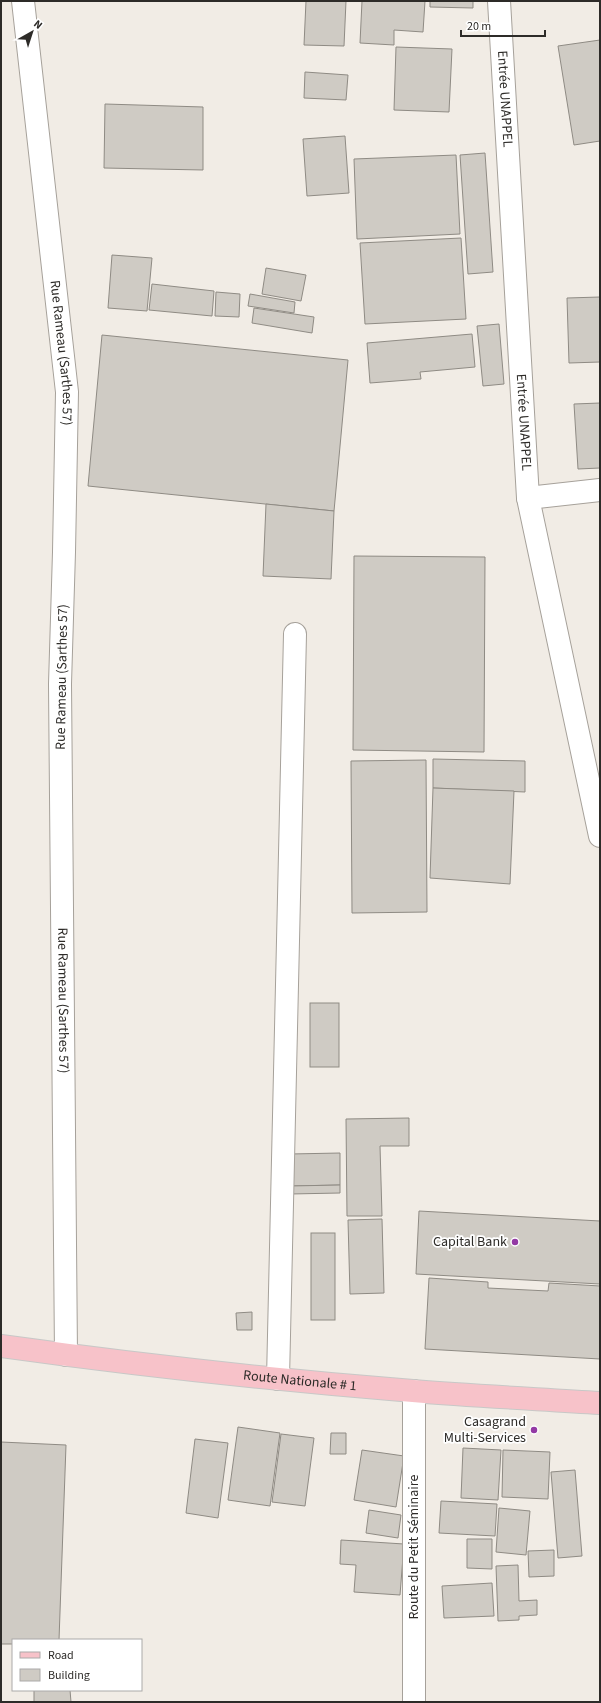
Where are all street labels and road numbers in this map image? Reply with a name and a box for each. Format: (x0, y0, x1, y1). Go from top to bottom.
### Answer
street label: Entrée UNAPPEL (492, 50, 518, 148)
street label: Rue Rameau (Sarthes 57) (44, 279, 77, 426)
street label: Entrée UNAPPEL (511, 373, 536, 471)
street label: Rue Rameau (Sarthes 57) (51, 604, 73, 750)
street label: Rue Rameau (Sarthes 57) (52, 927, 73, 1074)
street label: Route Nationale # 1 (242, 1365, 358, 1396)
street label: Route du Petit Séminaire (404, 1475, 424, 1619)

